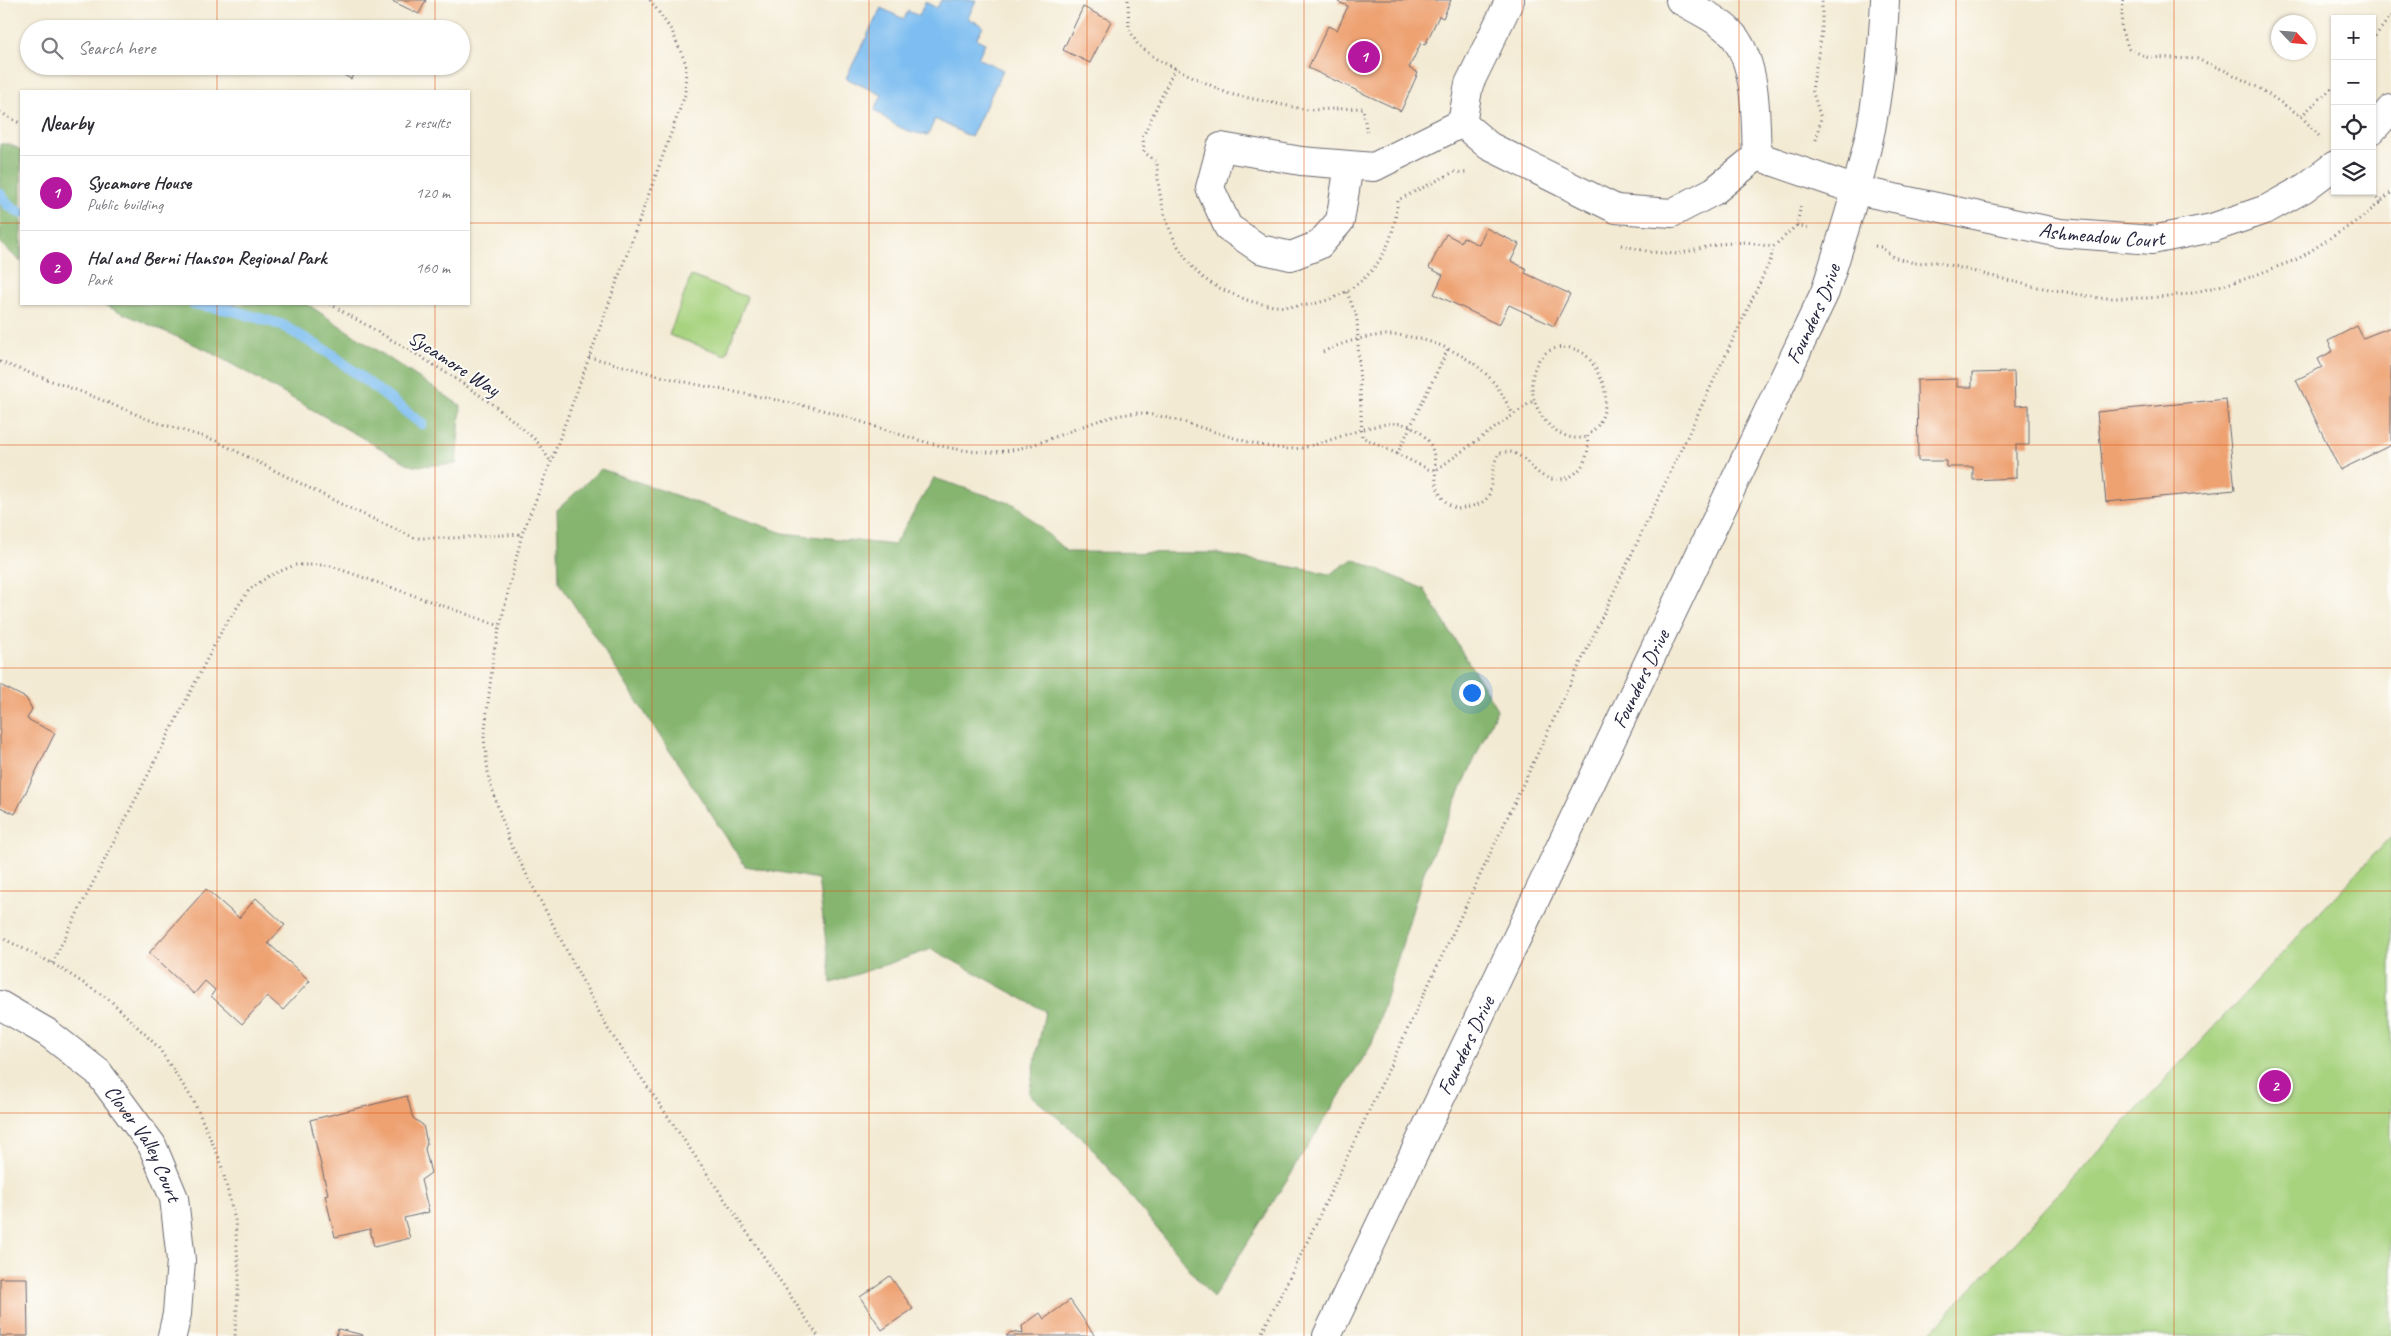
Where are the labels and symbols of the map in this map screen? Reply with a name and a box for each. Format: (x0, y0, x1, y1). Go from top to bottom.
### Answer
north arrow (2271, 15, 2316, 60)
pin: 1 (1348, 38, 1380, 76)
street label: Ashmeadow Court (2037, 216, 2169, 253)
street label: Founders Drive (1780, 260, 1846, 368)
street label: Sycamore Way (403, 324, 506, 403)
street label: Founders Drive (1606, 624, 1676, 732)
your location (1459, 680, 1485, 706)
street label: Founders Drive (1431, 991, 1501, 1099)
pin: 2 (2259, 1067, 2291, 1105)
street label: Clover Valley Court (99, 1080, 188, 1207)

